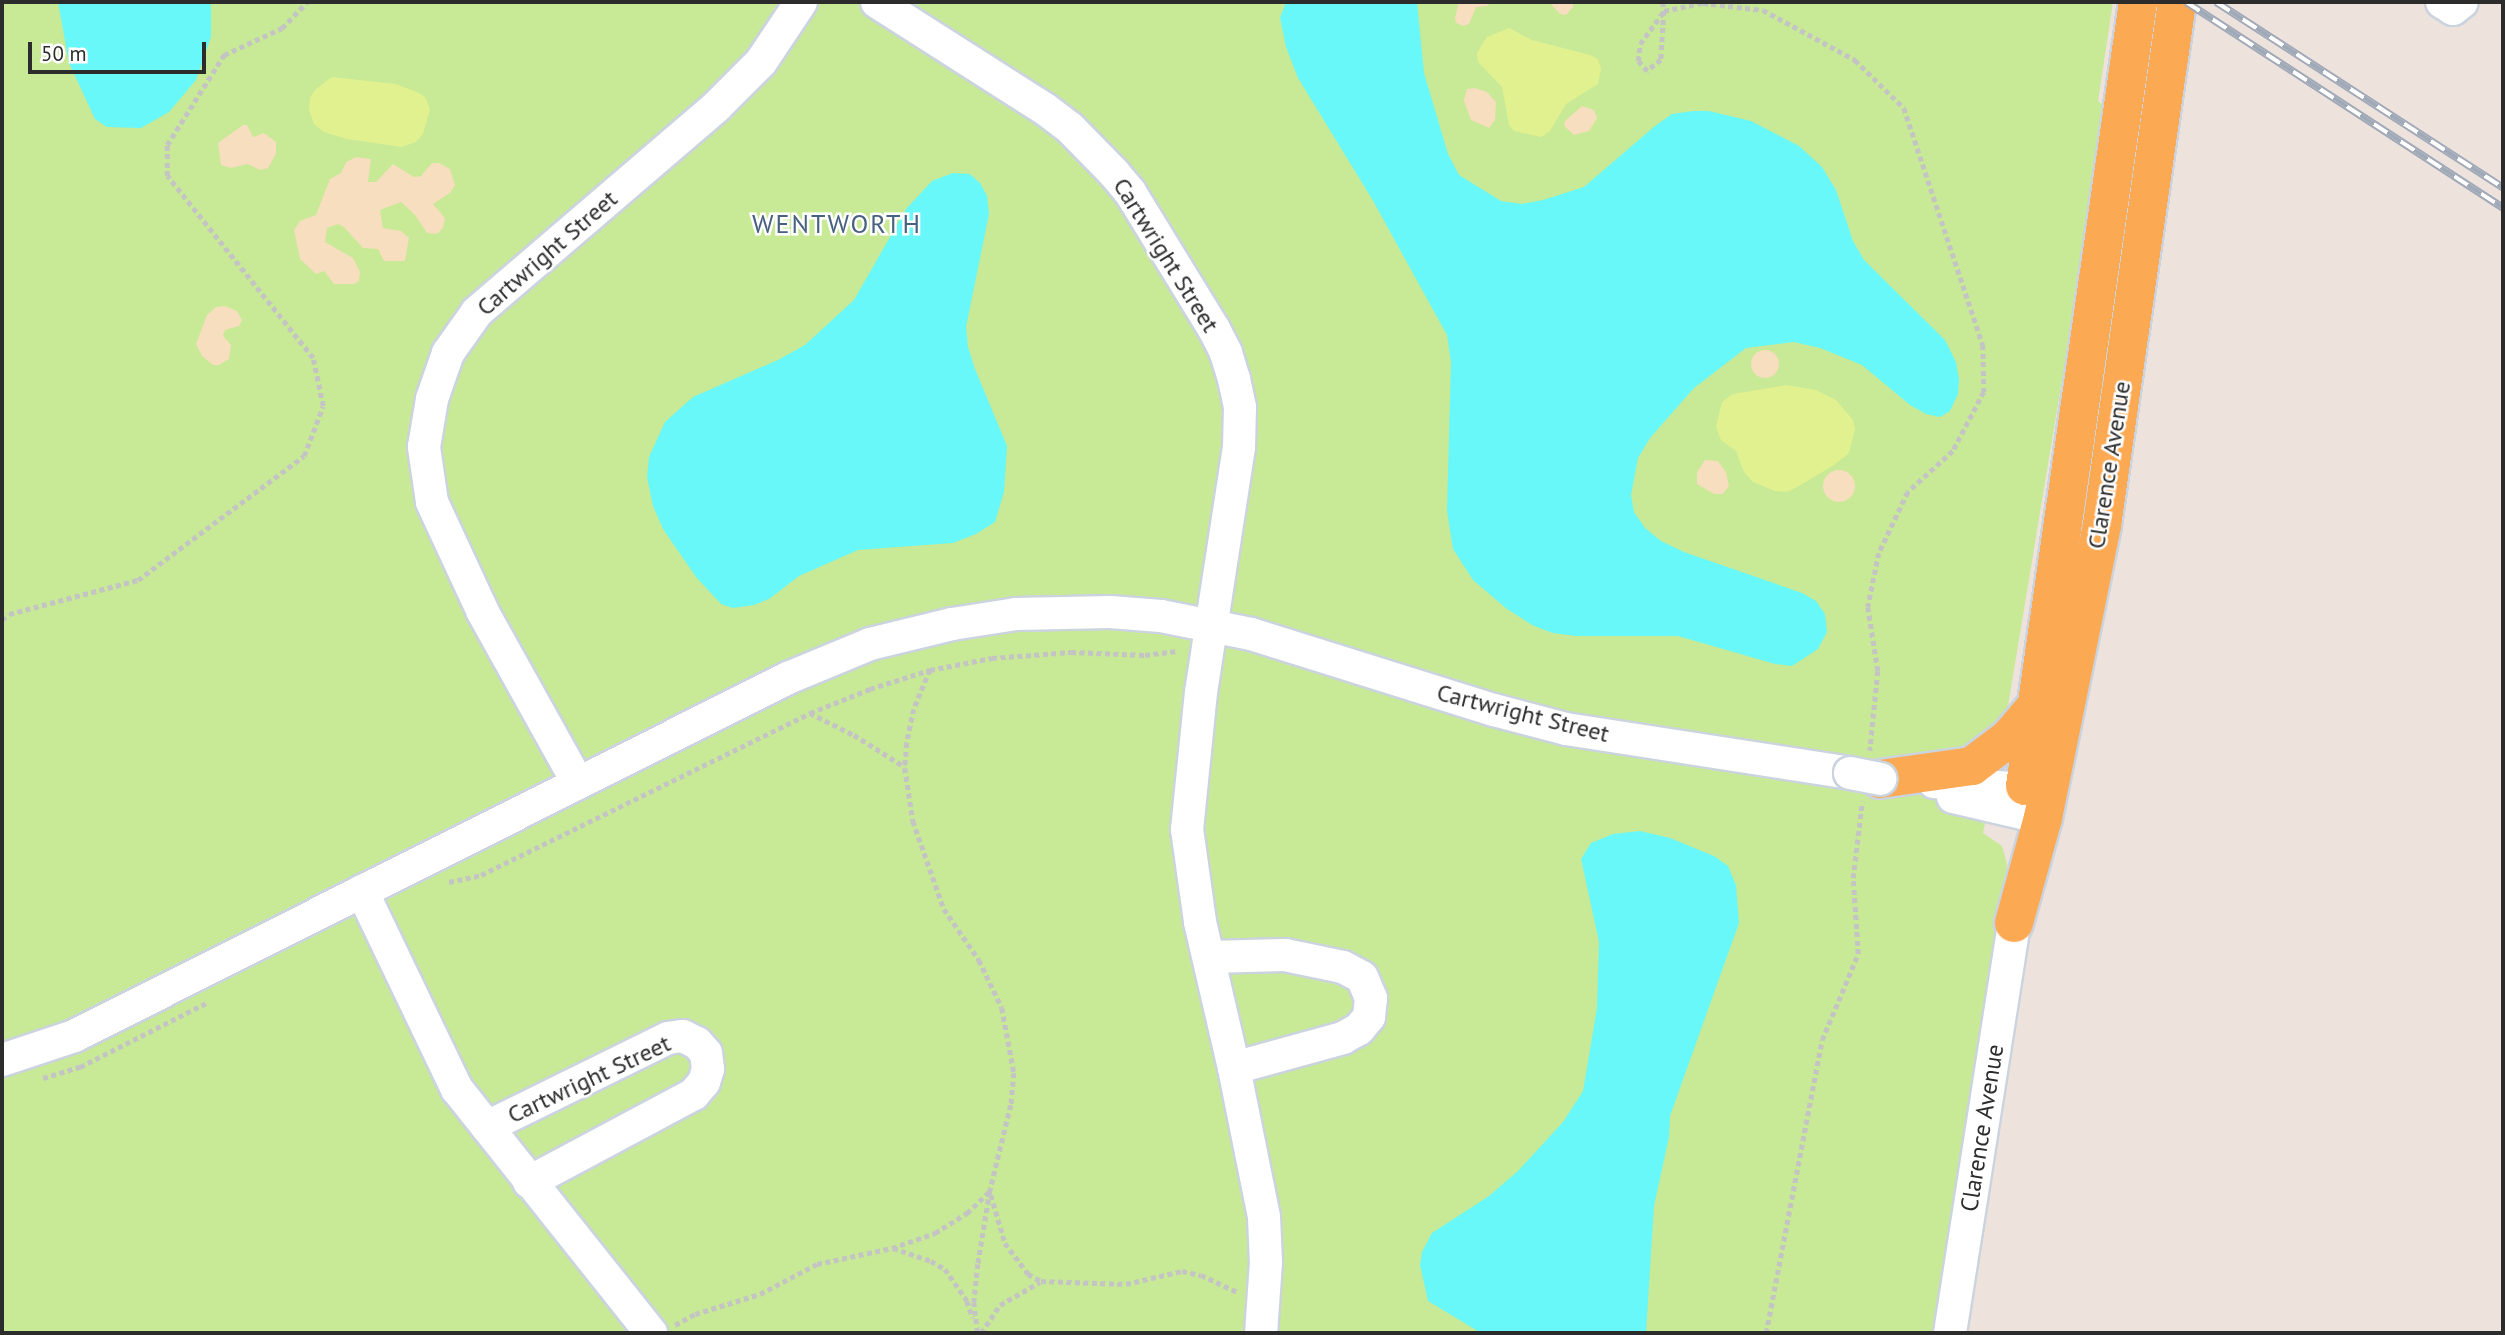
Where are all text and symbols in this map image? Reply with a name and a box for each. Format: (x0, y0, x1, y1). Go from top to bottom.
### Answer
scale bar (32, 28, 210, 72)
text: 50 m (41, 40, 87, 67)
street label: Cartwright Street (1107, 173, 1225, 337)
street label: Cartwright Street (471, 184, 623, 322)
district label: WENTWORTH (753, 208, 921, 240)
street label: Clarence Avenue (2081, 379, 2137, 551)
street label: Cartwright Street (1434, 678, 1612, 748)
street label: Cartwright Street (503, 1029, 675, 1129)
street label: Clarence Avenue (1954, 1042, 2010, 1214)

